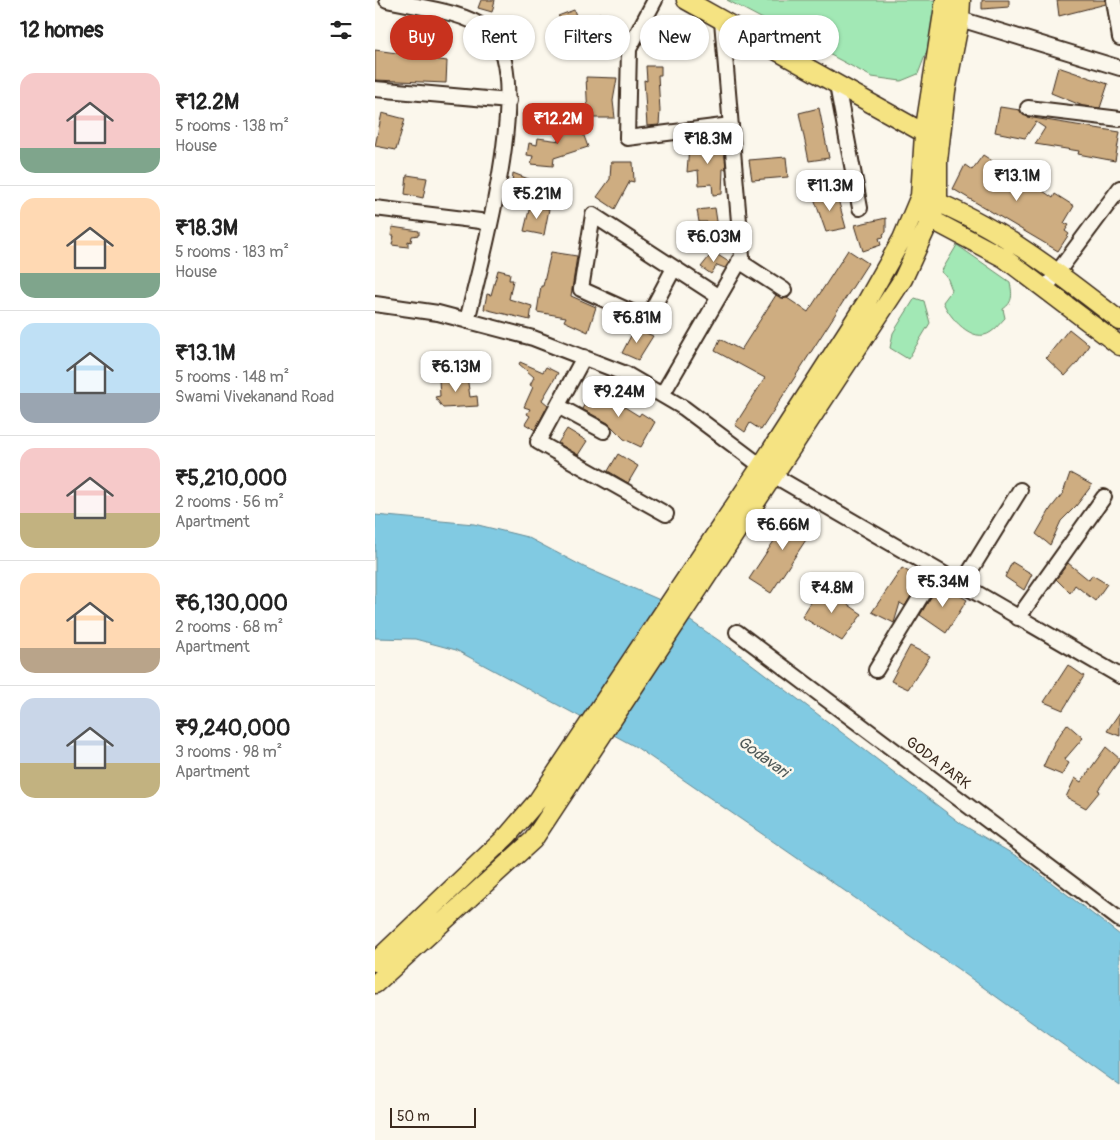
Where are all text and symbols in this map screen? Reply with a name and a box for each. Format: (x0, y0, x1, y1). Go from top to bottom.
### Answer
chip: Buy (390, 15, 453, 60)
chip: Rent (463, 15, 535, 60)
chip: Filters (545, 15, 630, 60)
chip: New (640, 15, 709, 60)
chip: Apartment (719, 15, 839, 60)
icon: filters (327, 16, 355, 44)
text: 12 homes (20, 17, 103, 44)
text: ₹12.2M (175, 89, 239, 116)
icon: home (60, 93, 120, 153)
pin: ₹12.2M (517, 102, 599, 145)
text: ₹12.2M (534, 109, 582, 129)
text: 5 rooms · 138 m² (175, 116, 289, 136)
pin: ₹18.3M (667, 122, 749, 165)
text: ₹18.3M (684, 129, 732, 149)
text: House (175, 136, 217, 156)
pin: ₹13.1M (976, 160, 1058, 202)
text: ₹13.1M (994, 166, 1040, 186)
pin: ₹11.3M (789, 170, 871, 212)
text: ₹11.3M (807, 176, 853, 196)
pin: ₹5.21M (496, 178, 578, 220)
text: ₹5.21M (513, 184, 561, 204)
text: ₹18.3M (175, 215, 238, 242)
icon: home (60, 218, 120, 278)
pin: ₹6.03M (673, 220, 755, 263)
text: ₹6.03M (687, 227, 741, 247)
text: 5 rooms · 183 m² (175, 242, 289, 262)
text: House (175, 262, 217, 282)
pin: ₹6.81M (596, 302, 678, 344)
text: ₹6.81M (613, 308, 661, 328)
text: ₹13.1M (175, 340, 235, 367)
icon: home (60, 343, 120, 403)
pin: ₹6.13M (415, 350, 497, 393)
text: ₹6.13M (431, 357, 481, 377)
text: 5 rooms · 148 m² (175, 367, 289, 387)
pin: ₹9.24M (578, 376, 660, 418)
text: ₹9.24M (593, 382, 645, 402)
text: Swami Vivekanand Road (175, 387, 334, 407)
text: ₹5,210,000 (175, 465, 287, 492)
icon: home (60, 468, 120, 528)
text: 2 rooms · 56 m² (175, 492, 284, 512)
pin: ₹6.66M (742, 508, 824, 551)
text: Apartment (175, 512, 250, 532)
text: ₹6.66M (757, 515, 809, 535)
pin: ₹5.34M (902, 566, 984, 608)
pin: ₹4.8M (797, 572, 867, 614)
text: ₹5.34M (917, 572, 969, 592)
text: ₹4.8M (811, 578, 853, 598)
text: ₹6,130,000 (175, 590, 288, 617)
icon: home (60, 593, 120, 653)
text: 2 rooms · 68 m² (175, 617, 283, 637)
text: Apartment (175, 637, 250, 657)
text: ₹9,240,000 (175, 715, 290, 742)
icon: home (60, 718, 120, 778)
water label: Godavari (734, 732, 794, 783)
street label: GODA PARK (902, 733, 974, 793)
text: 3 rooms · 98 m² (175, 742, 282, 762)
text: Apartment (175, 762, 250, 782)
scale bar (390, 1105, 476, 1128)
text: 50 m (397, 1108, 430, 1125)

